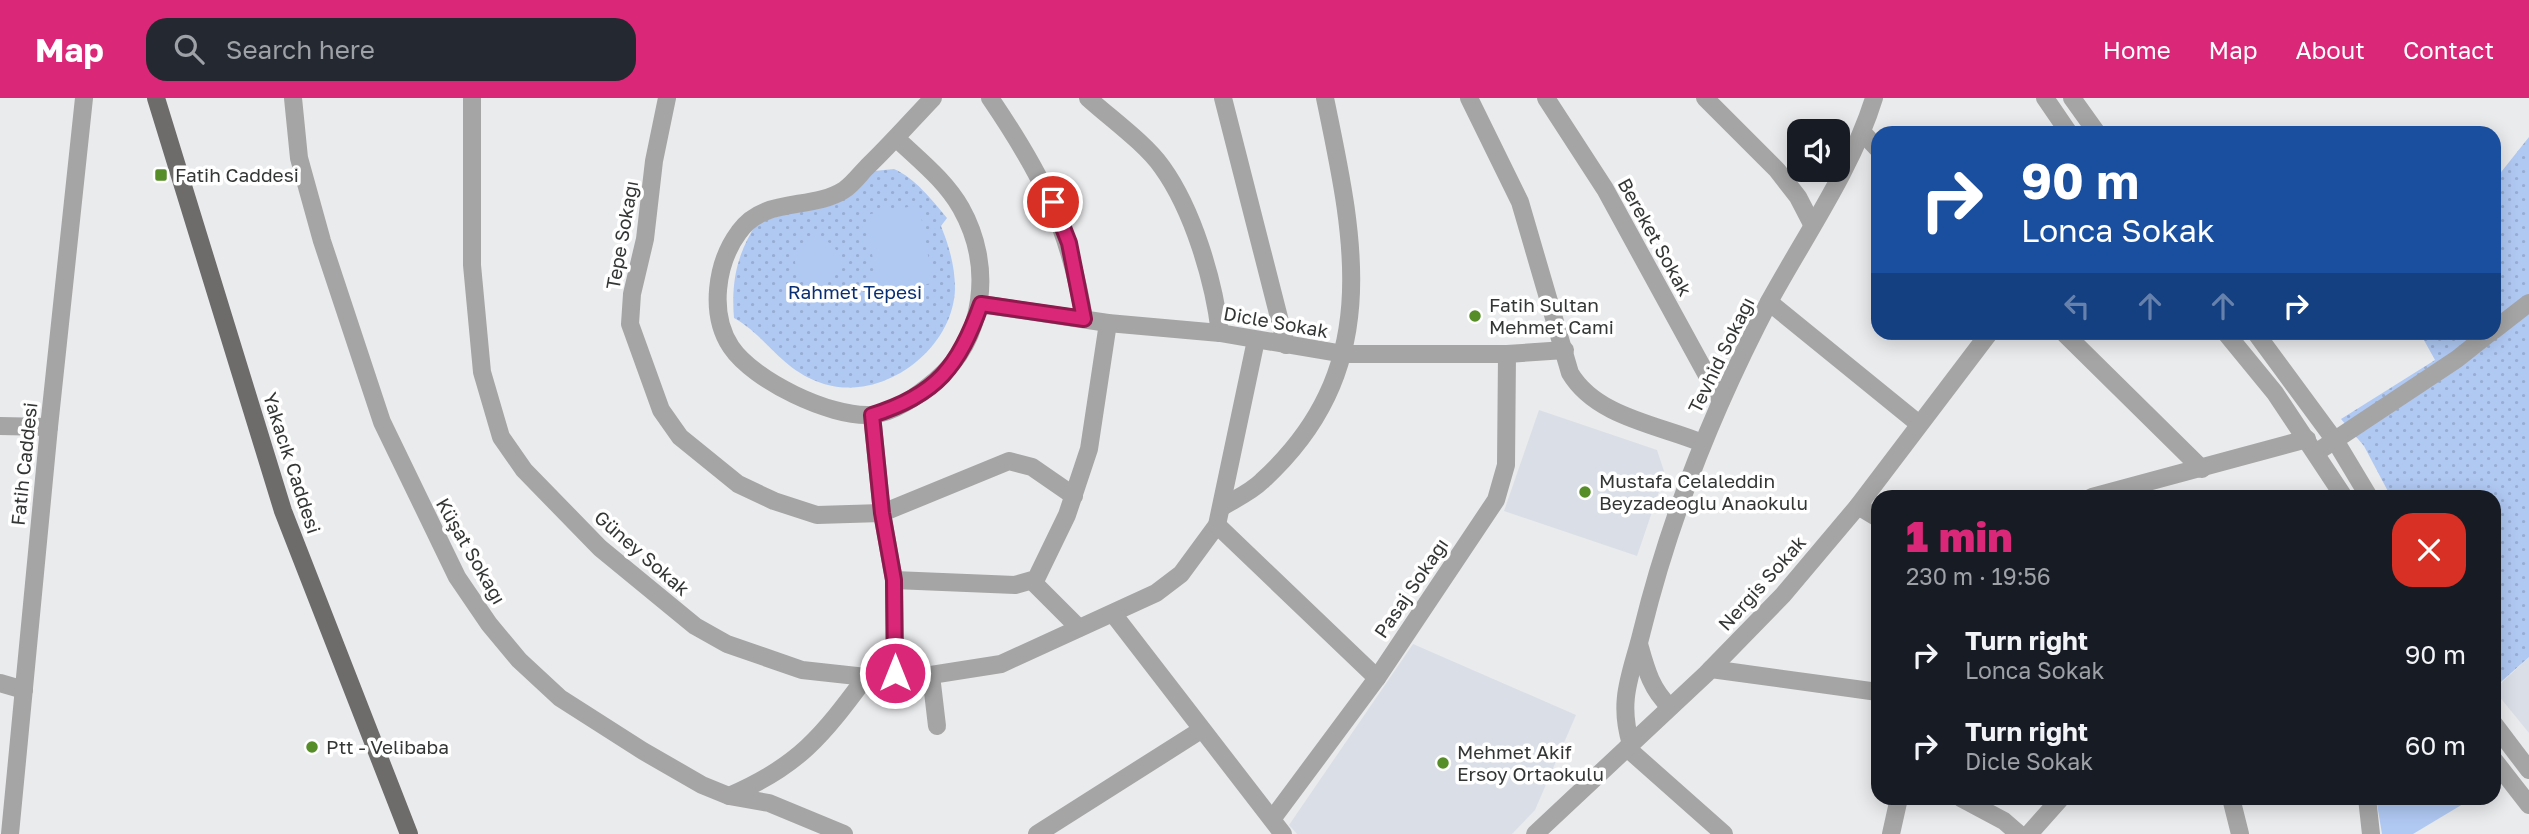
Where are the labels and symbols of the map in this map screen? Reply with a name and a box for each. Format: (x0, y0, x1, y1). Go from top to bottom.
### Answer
place label: Fati̇h Caddesi̇ (175, 163, 299, 186)
marker: Fati̇h Caddesi̇ (153, 167, 169, 183)
pin (1023, 172, 1083, 232)
street label: Bereket Sokak (1614, 174, 1697, 300)
street label: Tepe Sokağı (601, 179, 642, 291)
park label: Rahmet Tepesi (788, 280, 922, 303)
place label: Fatih Sultan Mehmet Cami (1489, 293, 1614, 338)
street label: Tevhid Sokağı (1683, 293, 1759, 417)
street label: Dicle Sokak (1222, 301, 1331, 342)
marker: Fatih Sultan Mehmet Cami (1467, 308, 1483, 324)
street label: Yakacık Caddesi (259, 389, 326, 536)
street label: Fatih Caddesi (6, 401, 41, 527)
place label: Mustafa Celaleddin Beyzadeoğlu Anaokulu (1599, 469, 1808, 514)
marker: Mustafa Celaleddin Beyzadeoğlu Anaokulu (1577, 484, 1593, 500)
street label: Küşat Sokağı (432, 494, 511, 608)
street label: Güney Sokak (590, 505, 695, 600)
street label: Nergis Sokak (1713, 530, 1810, 635)
street label: Pasaj Sokağı (1369, 534, 1452, 642)
position arrow (858, 636, 932, 710)
place label: Ptt - Velibaba (326, 735, 449, 758)
marker: Ptt - Velibaba (304, 739, 320, 755)
place label: Mehmet Akif Ersoy Ortaokulu (1457, 740, 1604, 785)
marker: Mehmet Akif Ersoy Ortaokulu (1435, 755, 1451, 771)

